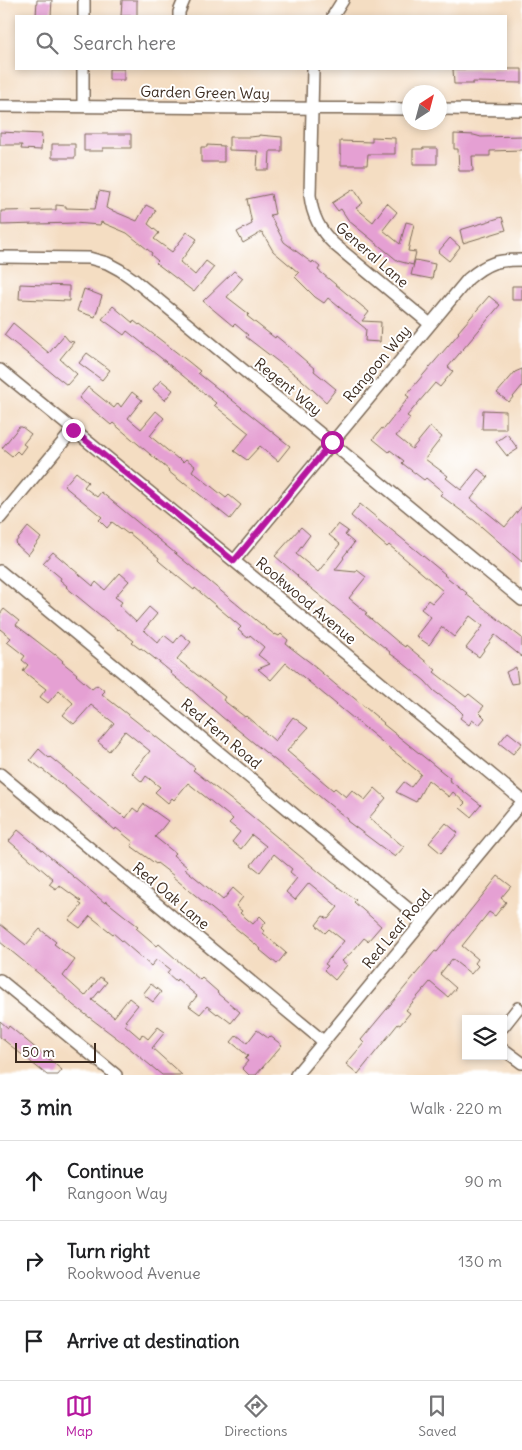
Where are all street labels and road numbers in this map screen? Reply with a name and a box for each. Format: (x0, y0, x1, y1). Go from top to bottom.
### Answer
street label: Garden Green Way (140, 82, 270, 103)
street label: General Lane (332, 218, 413, 291)
street label: Rangoon Way (339, 321, 414, 406)
street label: Regent Way (251, 354, 326, 420)
street label: Rookwood Avenue (252, 553, 360, 648)
street label: Red Fern Road (177, 695, 265, 773)
street label: Red Oak Lane (129, 858, 214, 933)
street label: Red Leaf Road (358, 885, 435, 972)

